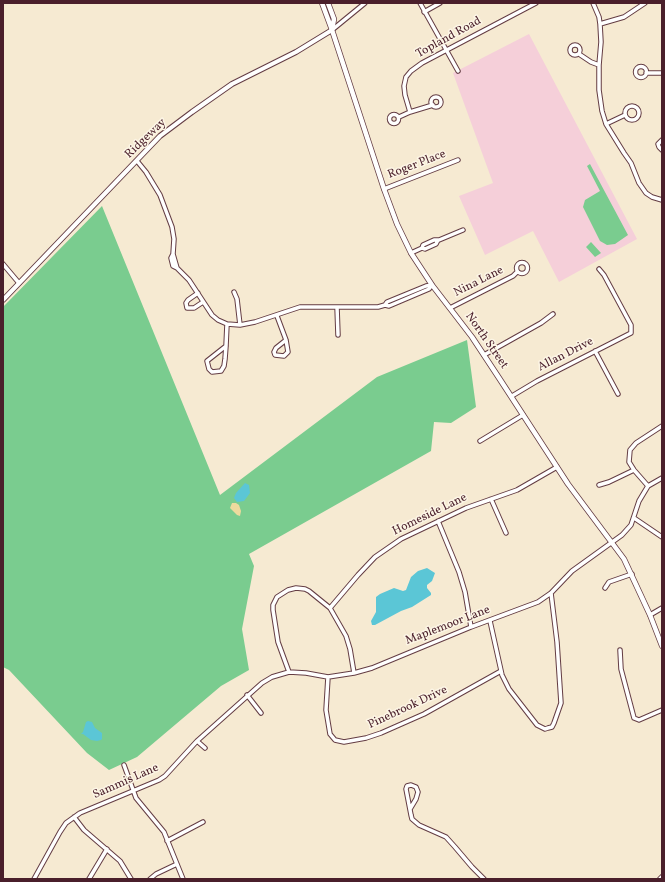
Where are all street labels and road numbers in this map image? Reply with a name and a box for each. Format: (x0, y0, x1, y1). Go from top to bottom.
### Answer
street label: Topland Road (414, 14, 484, 62)
street label: Ridgeway (122, 116, 170, 162)
street label: Roger Place (386, 147, 448, 183)
street label: Nina Lane (452, 263, 506, 301)
street label: North Street (461, 310, 511, 372)
street label: Allan Drive (536, 335, 596, 375)
street label: Homeside Lane (390, 491, 470, 539)
street label: Maplemoor Lane (404, 603, 492, 649)
street label: Pinebrook Drive (366, 683, 450, 733)
street label: Sammis Lane (91, 761, 161, 803)

